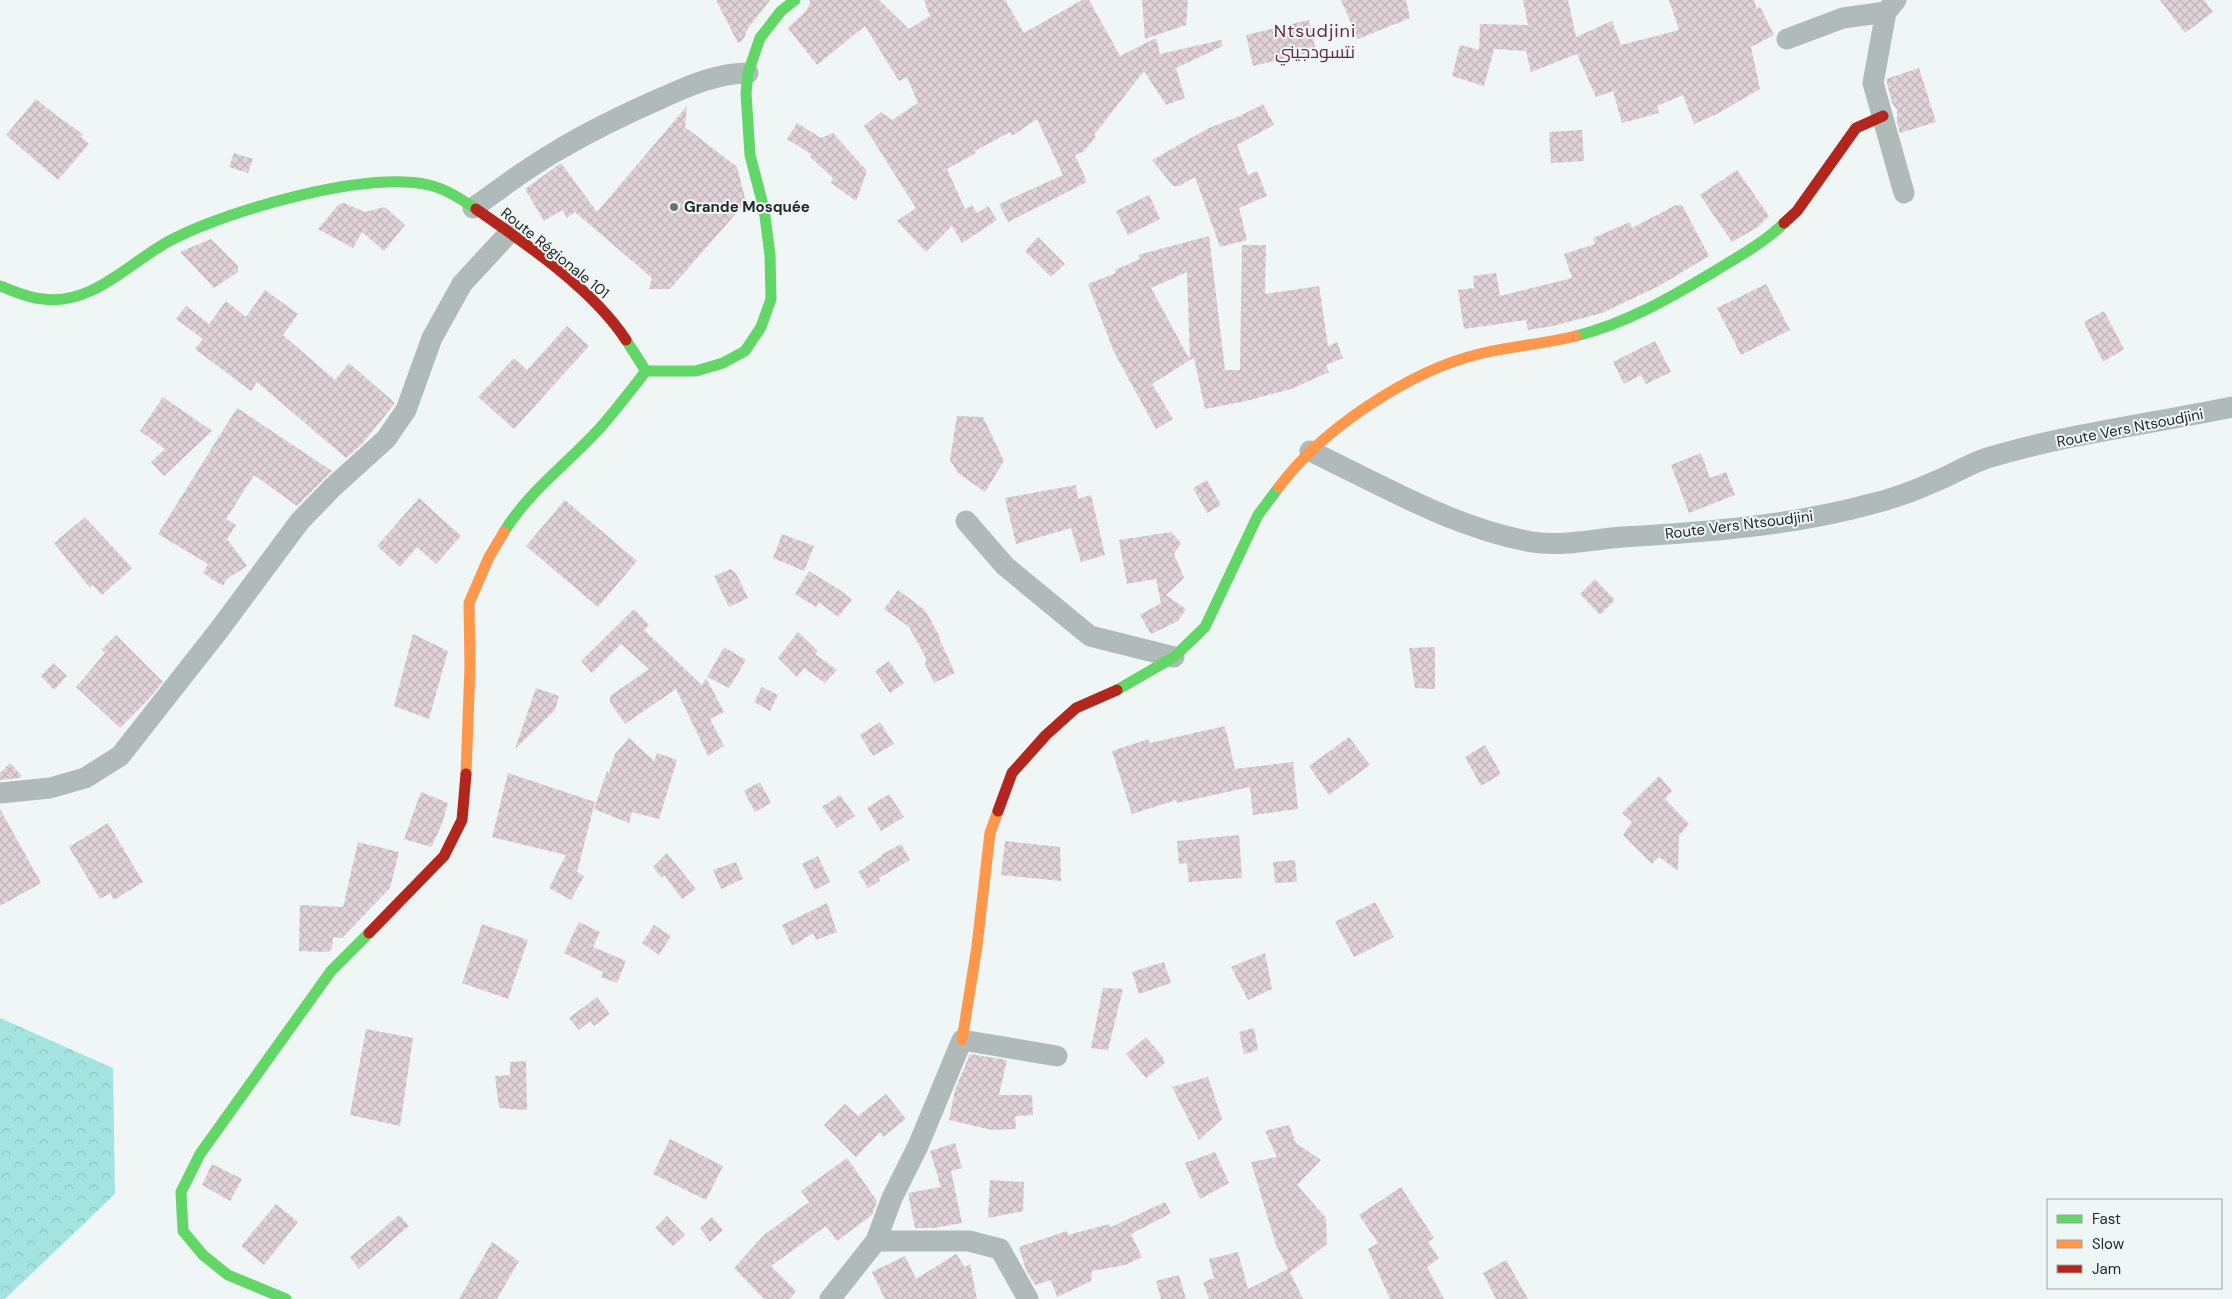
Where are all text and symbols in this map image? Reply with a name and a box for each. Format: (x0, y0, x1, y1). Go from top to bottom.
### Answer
district label: Ntsudjini نتسودجيني (1274, 19, 1356, 66)
place label: Grande Mosquée (684, 197, 810, 217)
marker: Grande Mosquée (668, 201, 680, 213)
street label: Route Régionale 101 (497, 203, 613, 303)
street label: Route Vers Ntsoudjini (2055, 404, 2205, 452)
street label: Route Vers Ntsoudjini (1664, 506, 1814, 544)
legend (2047, 1199, 2222, 1289)
text: Fast (2092, 1209, 2121, 1229)
text: Slow (2092, 1234, 2125, 1254)
text: Jam (2092, 1259, 2121, 1279)

